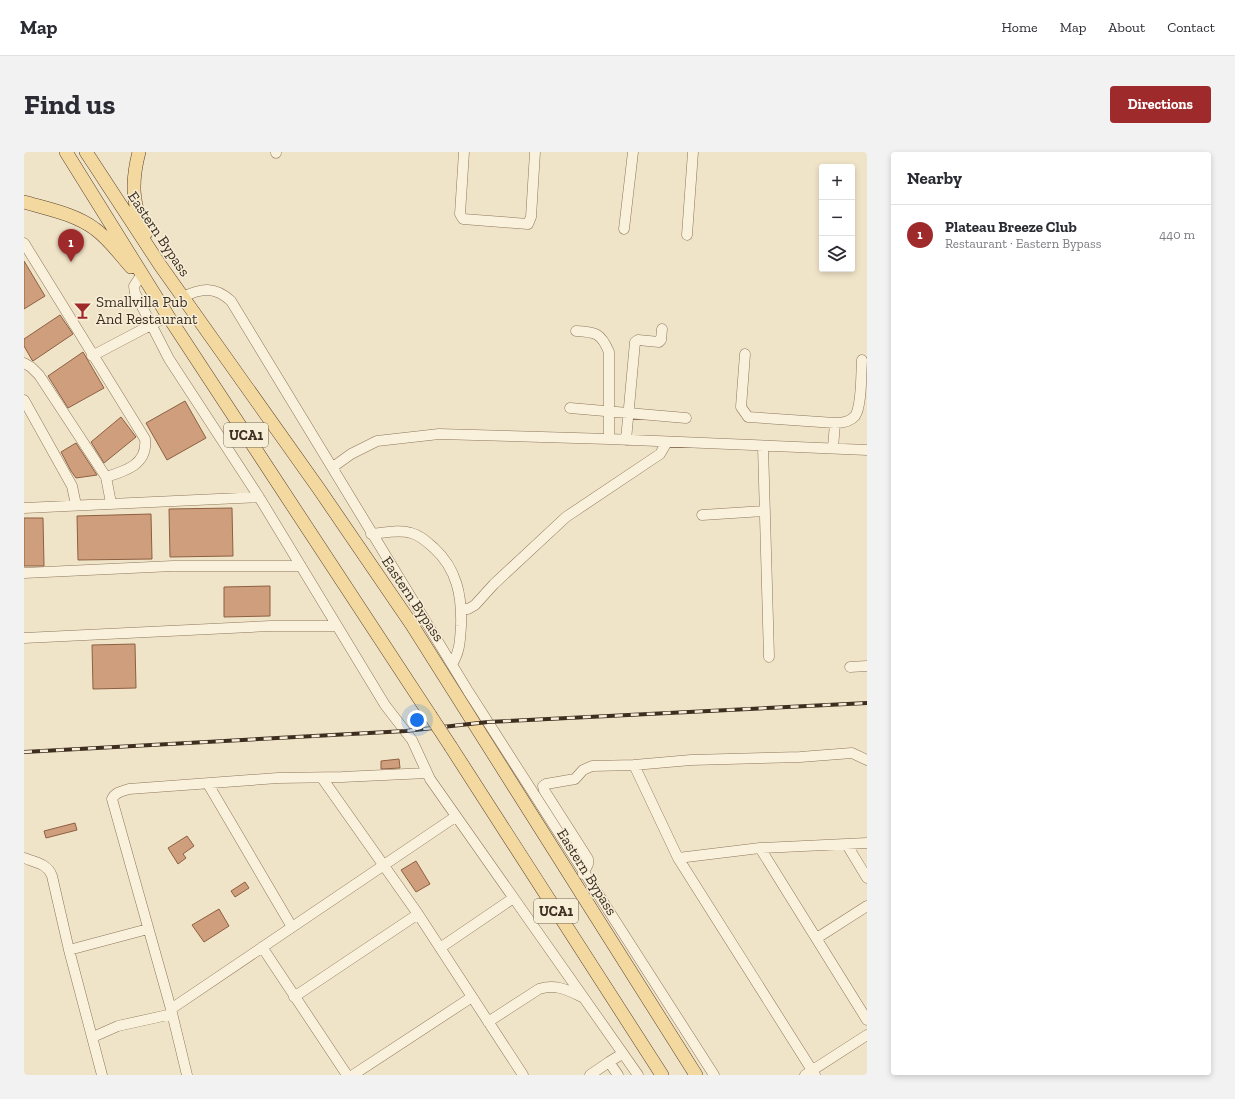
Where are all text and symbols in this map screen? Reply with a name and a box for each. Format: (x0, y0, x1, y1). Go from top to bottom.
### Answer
text: Map (20, 16, 57, 39)
text: Home (1002, 19, 1038, 36)
text: Map (1060, 19, 1086, 36)
text: About (1108, 19, 1145, 36)
text: Contact (1167, 19, 1215, 36)
button: Directions (1110, 86, 1211, 123)
text: Find us (24, 88, 115, 121)
map controls (819, 164, 855, 272)
button: + (819, 164, 855, 200)
text: Nearby (907, 168, 962, 188)
street label: Eastern Bypass (124, 188, 194, 280)
button: − (819, 200, 855, 236)
text: Plateau Breeze Club (945, 218, 1077, 236)
text: 1 (917, 227, 923, 242)
text: 440 m (1159, 227, 1195, 242)
pin: 1 (58, 229, 84, 262)
button: layers (819, 236, 855, 272)
text: Restaurant · Eastern Bypass (945, 236, 1101, 251)
place label: Smallvilla Pub And Restaurant (96, 293, 198, 328)
bar icon: Smallvilla Pub And Restaurant (73, 301, 93, 321)
road number: UCA1 (224, 423, 268, 447)
street label: Eastern Bypass (378, 553, 448, 645)
your location (407, 710, 427, 730)
street label: Eastern Bypass (553, 825, 621, 919)
road number: UCA1 (534, 899, 578, 923)

